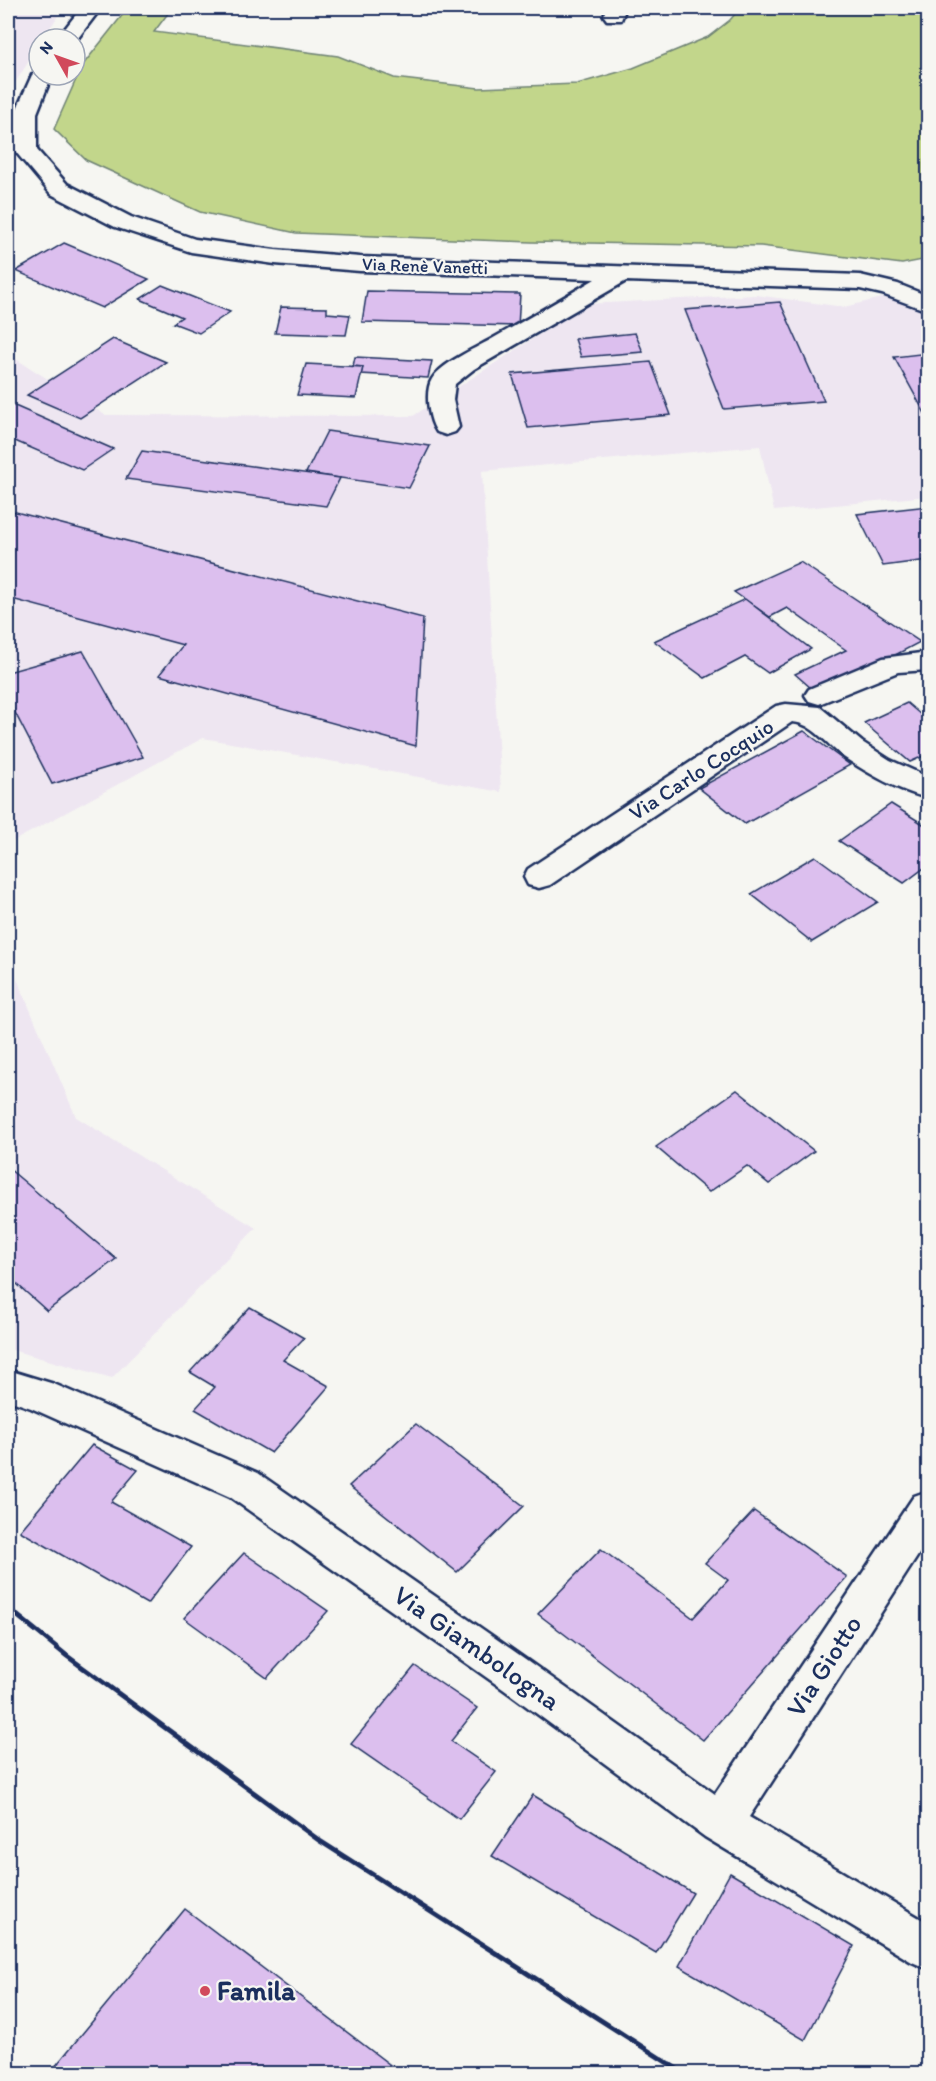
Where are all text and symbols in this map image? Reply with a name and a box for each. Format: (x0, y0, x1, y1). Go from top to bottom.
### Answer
north arrow (27, 27, 87, 87)
text: N (35, 37, 57, 58)
street label: Via Renè Vanetti (362, 253, 488, 279)
street label: Via Carlo Cocquio (624, 713, 779, 826)
street label: Via Giambologna (388, 1578, 567, 1717)
street label: Via Giotto (779, 1609, 869, 1723)
place label: Famila (217, 1974, 296, 2007)
marker: Famila (198, 1984, 212, 1998)

